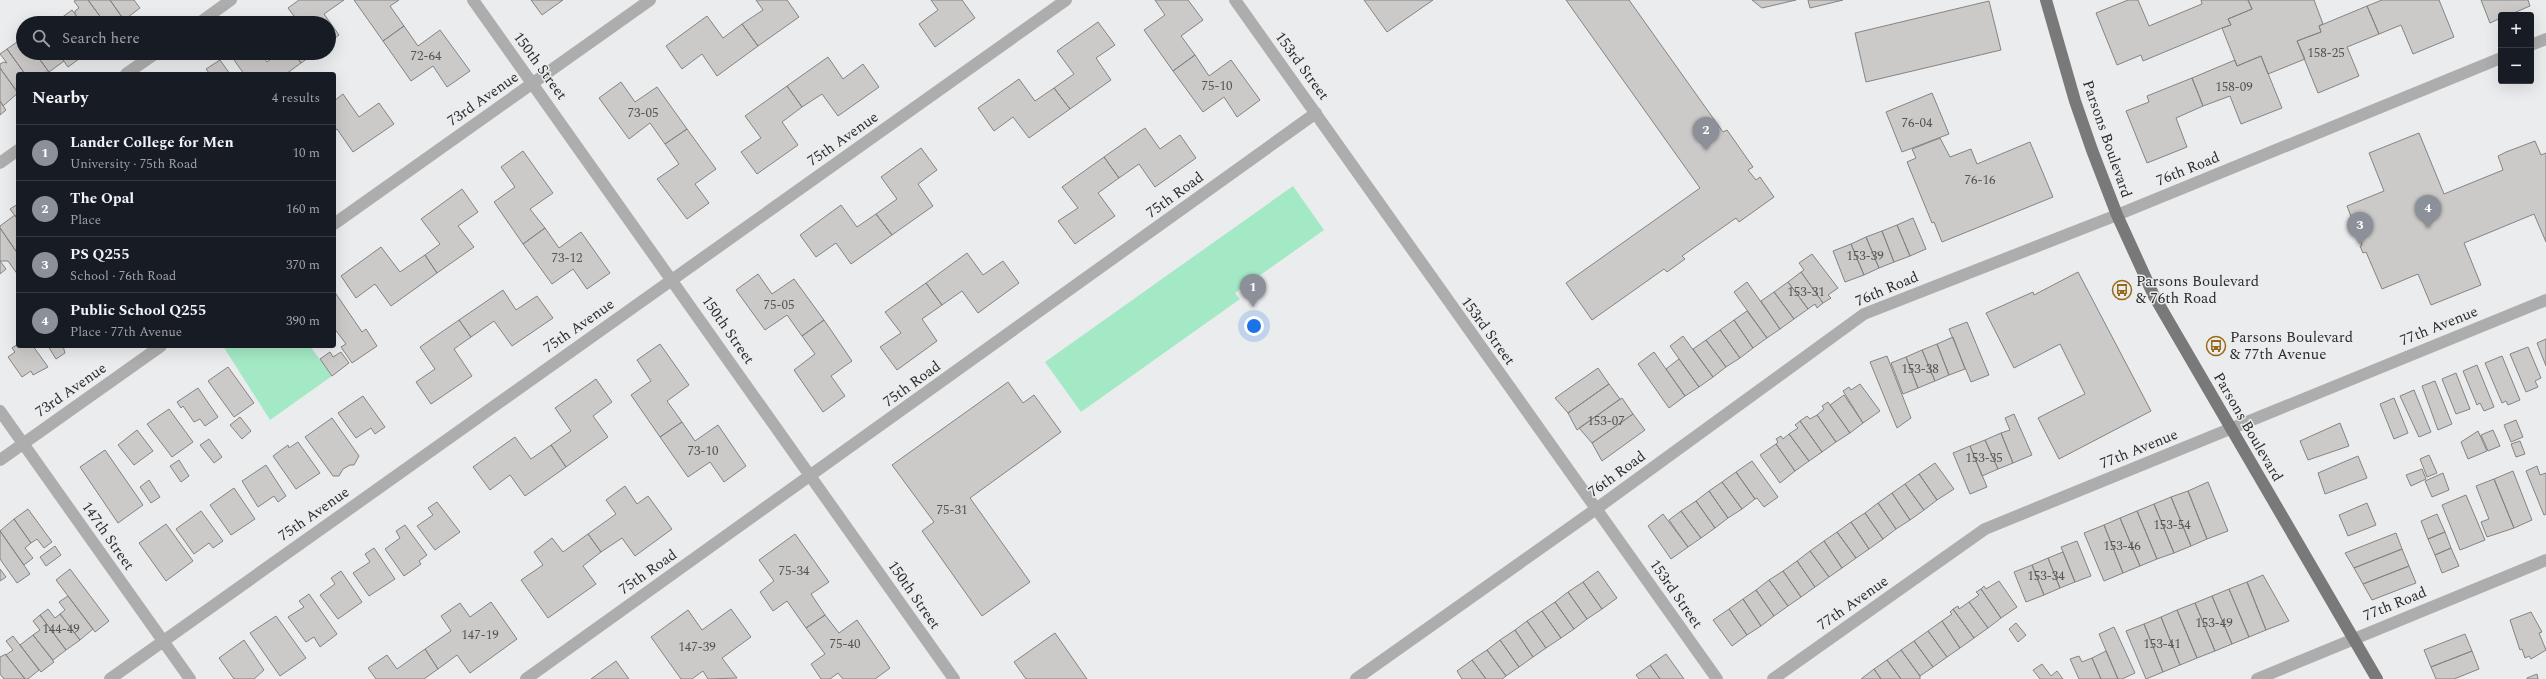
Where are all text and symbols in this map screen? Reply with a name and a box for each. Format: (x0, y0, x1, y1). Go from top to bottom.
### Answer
map controls (2498, 12, 2534, 84)
button: + (2498, 12, 2534, 48)
search box (16, 16, 336, 60)
icon: search (30, 27, 52, 49)
text: Search here (62, 27, 140, 50)
street label: 150th Street (507, 27, 573, 105)
street label: 153rd Street (1269, 27, 1335, 105)
house number: 158-25 (2307, 43, 2345, 63)
house number: 72-64 (411, 46, 442, 66)
button: − (2498, 48, 2534, 84)
street label: 73rd Avenue (443, 66, 523, 132)
house number: 75-10 (1202, 76, 1233, 96)
street label: Parsons Boulevard (2076, 77, 2138, 201)
house number: 158-09 (2215, 77, 2253, 97)
text: Nearby (32, 85, 88, 111)
text: 4 results (272, 88, 320, 108)
house number: 73-05 (628, 103, 658, 123)
street label: 75th Avenue (803, 106, 883, 172)
house number: 76-04 (1902, 113, 1933, 133)
pin: 2 (1693, 117, 1719, 150)
text: Lander College for Men (70, 131, 234, 154)
text: 1 (41, 143, 49, 163)
text: 10 m (293, 143, 320, 163)
street label: 76th Road (2153, 146, 2223, 192)
text: University · 75th Road (70, 154, 198, 174)
street label: 75th Road (1141, 166, 1209, 224)
house number: 76-16 (1965, 170, 1996, 190)
text: The Opal (70, 187, 134, 210)
pin: 4 (2415, 195, 2441, 228)
text: 2 (41, 199, 49, 219)
text: 160 m (286, 199, 320, 219)
text: Place (70, 210, 101, 230)
pin: 3 (2347, 212, 2373, 245)
text: PS Q255 (70, 243, 130, 266)
house number: 153-39 (1846, 246, 1884, 266)
house number: 73-12 (552, 248, 582, 268)
text: 3 (41, 255, 49, 275)
text: 370 m (286, 255, 320, 275)
street label: 76th Road (1852, 265, 1922, 313)
text: School · 76th Road (70, 266, 176, 286)
place label: Parsons Boulevard & 76th Road (2136, 270, 2259, 310)
pin: 1 (1240, 274, 1266, 307)
bus stop icon: Parsons Boulevard & 76th Road (2111, 279, 2133, 301)
house number: 153-31 (1787, 282, 1825, 302)
street label: 150th Street (696, 291, 760, 369)
street label: 153rd Street (1455, 292, 1521, 370)
street label: 75th Avenue (539, 293, 619, 359)
house number: 75-05 (764, 295, 794, 315)
text: Public School Q255 (70, 299, 206, 322)
street label: 77th Avenue (2397, 300, 2481, 352)
text: 4 (41, 311, 49, 331)
text: 390 m (286, 311, 320, 331)
your location (1244, 316, 1264, 336)
text: Place · 77th Avenue (70, 322, 182, 342)
place label: Parsons Boulevard & 77th Avenue (2230, 326, 2353, 366)
bus stop icon: Parsons Boulevard & 77th Avenue (2205, 335, 2227, 357)
street label: 75th Road (878, 355, 946, 413)
street label: 73rd Avenue (31, 357, 111, 423)
house number: 153-38 (1901, 359, 1939, 379)
street label: Parsons Boulevard (2207, 368, 2289, 486)
house number: 153-07 (1587, 411, 1625, 431)
street label: 77th Avenue (2097, 423, 2181, 475)
house number: 73-10 (688, 441, 719, 461)
street label: 76th Road (1583, 445, 1651, 503)
house number: 153-35 (1965, 448, 2003, 468)
street label: 75th Avenue (274, 481, 354, 547)
street label: 147th Street (76, 497, 140, 575)
house number: 75-31 (937, 500, 967, 520)
house number: 153-54 (2153, 515, 2191, 535)
house number: 153-46 (2103, 536, 2141, 556)
street label: 75th Road (614, 543, 682, 601)
street label: 153rd Street (1644, 555, 1708, 633)
street label: 150th Street (882, 556, 946, 634)
house number: 75-34 (779, 561, 810, 581)
house number: 153-34 (2027, 566, 2065, 586)
street label: 77th Avenue (1813, 570, 1893, 636)
street label: 77th Road (2360, 581, 2430, 627)
house number: 153-49 (2195, 613, 2233, 633)
house number: 144-49 (42, 619, 80, 639)
house number: 147-19 (461, 625, 499, 645)
house number: 75-40 (830, 634, 861, 654)
house number: 153-41 (2143, 634, 2181, 654)
house number: 147-39 (678, 637, 716, 657)

